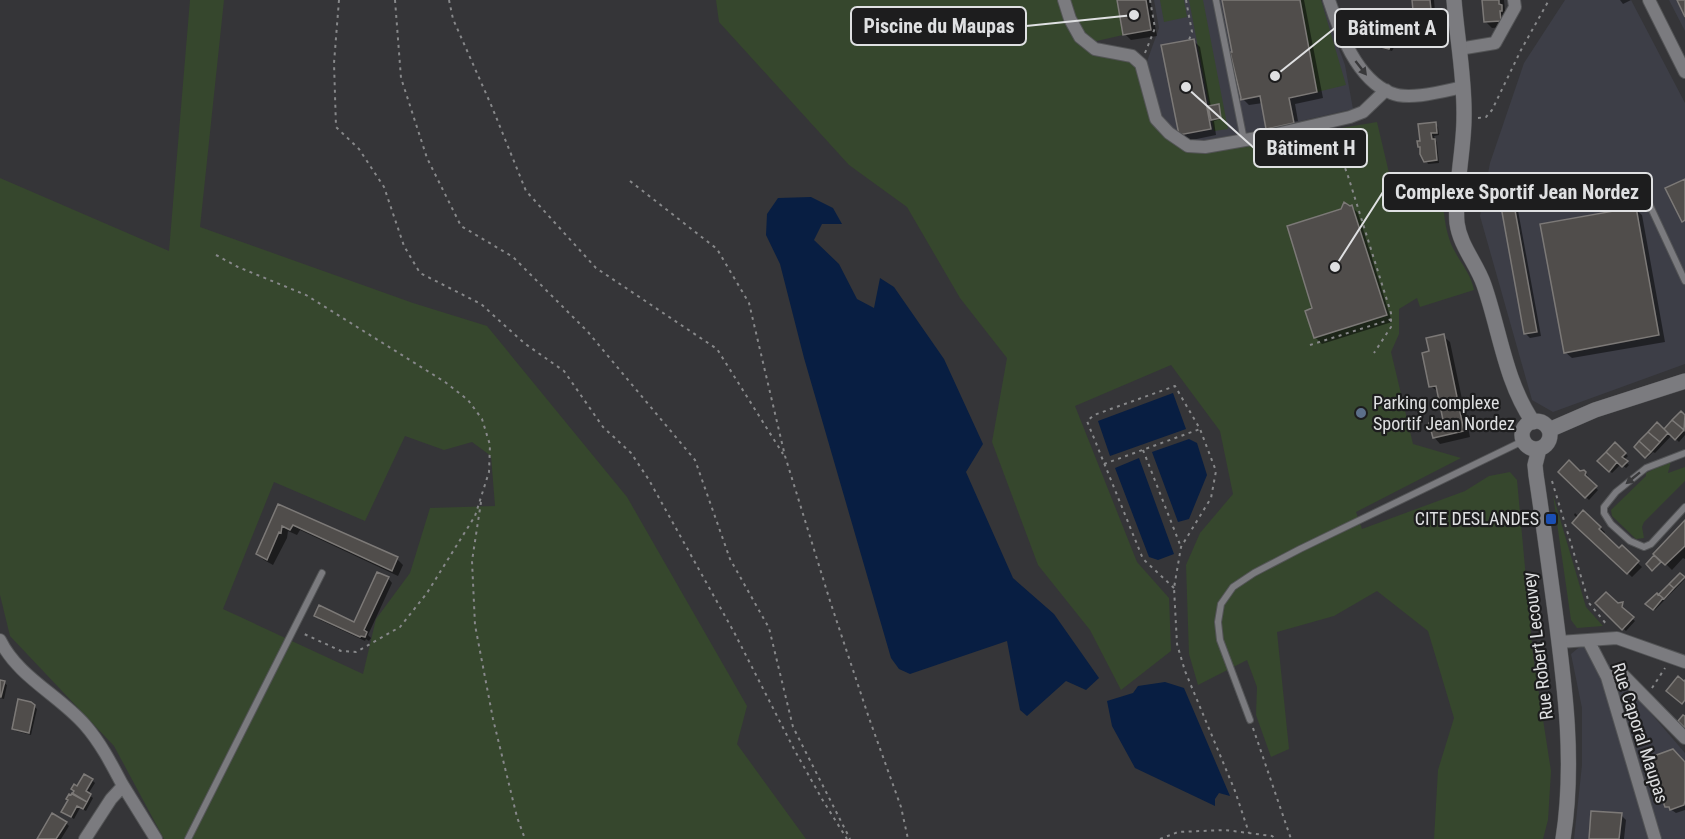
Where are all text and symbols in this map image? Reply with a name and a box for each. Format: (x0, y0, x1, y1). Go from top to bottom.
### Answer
callout: Piscine du Maupas (851, 7, 1026, 45)
callout: Bâtiment A (1335, 9, 1448, 47)
text: Piscine du Maupas (864, 14, 1014, 38)
text: Bâtiment A (1348, 16, 1436, 40)
one-way arrow (1355, 60, 1367, 75)
callout: Bâtiment H (1254, 129, 1367, 167)
text: Bâtiment H (1266, 136, 1356, 160)
callout: Complexe Sportif Jean Nordez (1383, 173, 1652, 211)
text: Complexe Sportif Jean Nordez (1395, 180, 1639, 204)
place label: Parking complexe Sportif Jean Nordez (1373, 392, 1515, 434)
marker: Parking complexe Sportif Jean Nordez (1354, 406, 1368, 420)
one-way arrow (1626, 471, 1641, 484)
place label: CITE DESLANDES (1415, 508, 1539, 529)
marker: CITE DESLANDES (1544, 512, 1558, 526)
street label: Rue Robert Lecouvey (1518, 571, 1557, 721)
street label: Rue Caporal Maupas (1608, 660, 1673, 806)

